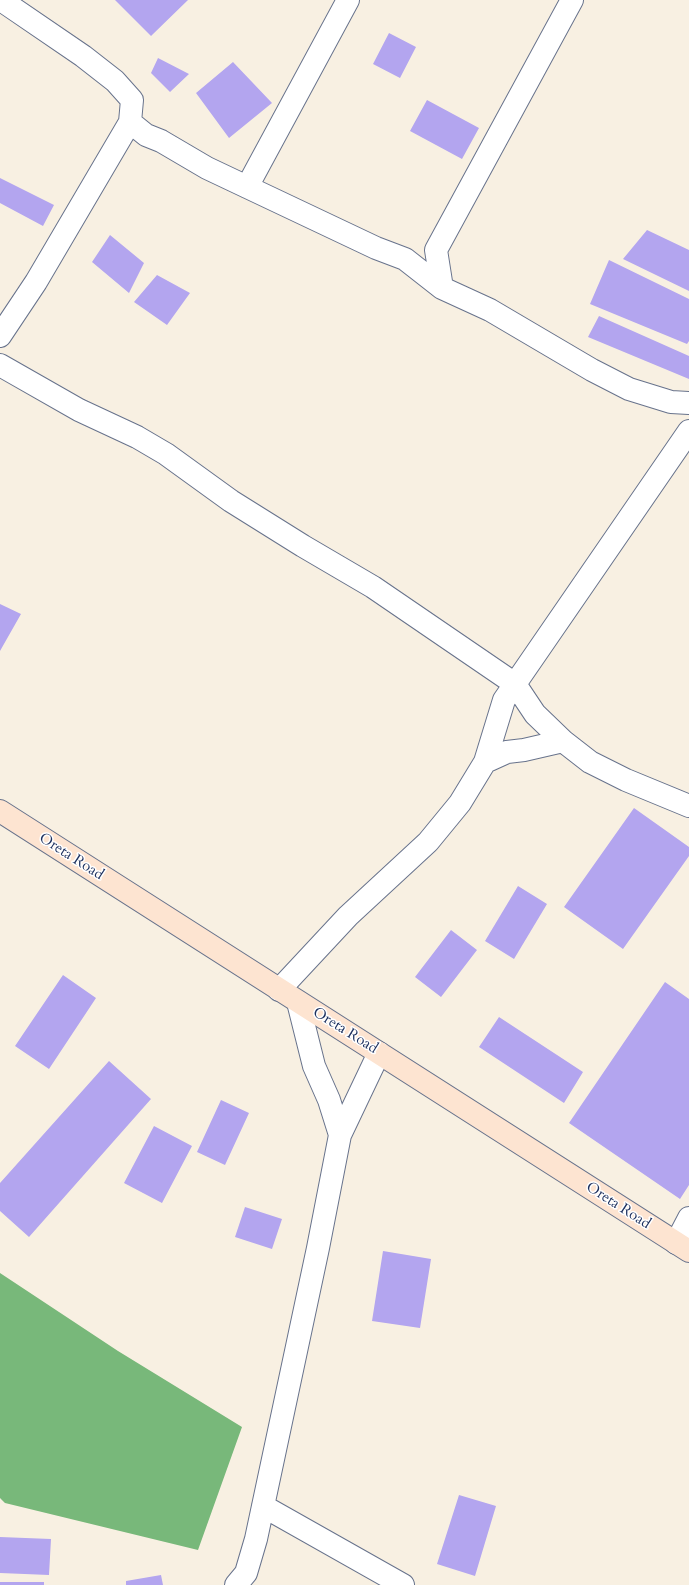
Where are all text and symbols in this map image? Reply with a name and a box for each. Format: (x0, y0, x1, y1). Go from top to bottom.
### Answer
street label: Oreta Road (35, 829, 107, 885)
street label: Oreta Road (309, 1004, 381, 1058)
street label: Oreta Road (582, 1178, 654, 1234)

